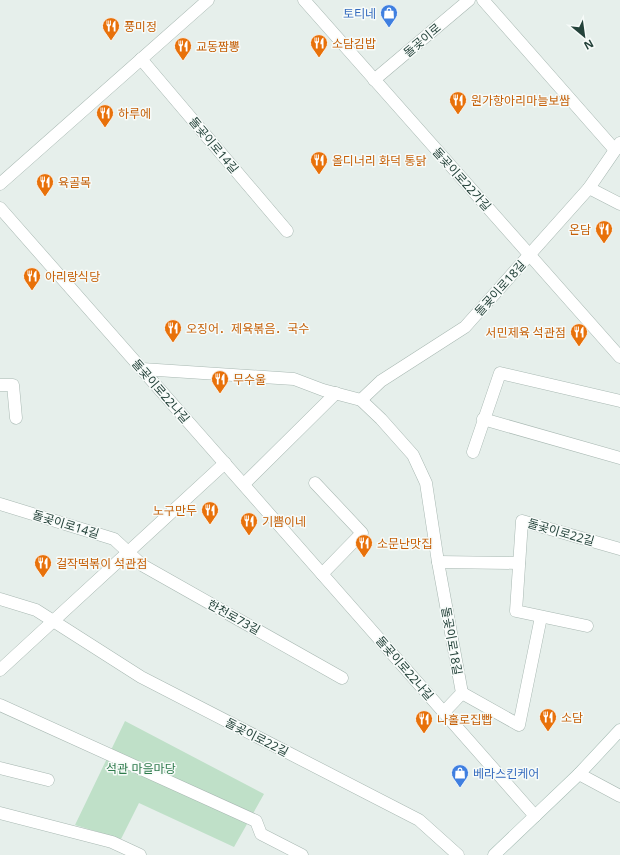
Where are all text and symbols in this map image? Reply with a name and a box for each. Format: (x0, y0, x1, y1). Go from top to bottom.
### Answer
shop icon: 토티네 (379, 3, 399, 28)
place label: 토티네 (343, 5, 376, 22)
restaurant icon: 풍미정 (101, 16, 121, 41)
north arrow (564, 16, 604, 56)
place label: 풍미정 (124, 18, 157, 35)
street label: 돌곶이로 (400, 19, 444, 61)
restaurant icon: 소담김밥 (309, 33, 329, 58)
place label: 소담김밥 (332, 35, 376, 52)
restaurant icon: 교동짬뽕 (173, 36, 193, 61)
text: N (582, 36, 597, 54)
place label: 교동짬뽕 (196, 38, 240, 55)
restaurant icon: 원가항아리마늘보쌈 (448, 90, 468, 115)
place label: 원가항아리마늘보쌈 (471, 92, 570, 109)
restaurant icon: 하루에 (95, 103, 115, 128)
place label: 하루에 (118, 105, 151, 122)
street label: 돌곶이로14길 (185, 113, 243, 177)
street label: 돌곶이로22가길 (429, 144, 495, 214)
restaurant icon: 올디너리 화덕 통닭 (309, 150, 329, 175)
place label: 올디너리 화덕 통닭 (332, 152, 427, 169)
restaurant icon: 육골목 (35, 172, 55, 197)
place label: 육골목 (58, 174, 91, 191)
restaurant icon: 온담 (594, 219, 614, 244)
place label: 온담 (569, 221, 591, 238)
street label: 돌곶이로18길 (471, 257, 529, 319)
restaurant icon: 아리랑식당 (22, 266, 42, 291)
place label: 아리랑식당 (45, 268, 100, 285)
restaurant icon: 오징어．제육볶음．국수 (163, 318, 183, 343)
place label: 오징어．제육볶음．국수 (186, 320, 309, 337)
restaurant icon: 서민제육 석관점 (569, 322, 589, 347)
place label: 서민제육 석관점 (486, 324, 566, 341)
street label: 돌곶이로22나길 (128, 355, 194, 427)
restaurant icon: 무수울 (210, 369, 230, 394)
place label: 무수울 (233, 371, 266, 388)
restaurant icon: 노구만두 (200, 500, 220, 525)
place label: 노구만두 (153, 502, 197, 519)
street label: 돌곶이로14길 (31, 506, 101, 542)
restaurant icon: 기쁨이네 (239, 511, 259, 536)
place label: 기쁨이네 (262, 513, 306, 530)
street label: 돌곶이로22길 (526, 514, 596, 550)
restaurant icon: 소문난맛집 (354, 533, 374, 558)
place label: 소문난맛집 (377, 535, 432, 552)
restaurant icon: 걸작떡볶이 석관점 (33, 553, 53, 578)
place label: 걸작떡볶이 석관점 (56, 555, 147, 572)
street label: 한천로73길 (205, 596, 263, 638)
street label: 돌곶이로18길 (438, 606, 466, 676)
street label: 돌곶이로22나길 (372, 632, 438, 704)
restaurant icon: 소담 (538, 707, 558, 732)
restaurant icon: 나홀로집빱 (414, 709, 434, 734)
place label: 소담 (561, 709, 583, 726)
place label: 나홀로집빱 (437, 711, 492, 728)
street label: 돌곶이로22길 (222, 714, 292, 760)
park label: 석관 마을마당 (106, 760, 176, 777)
shop icon: 베라스킨케어 (450, 763, 470, 788)
place label: 베라스킨케어 (473, 765, 539, 782)

